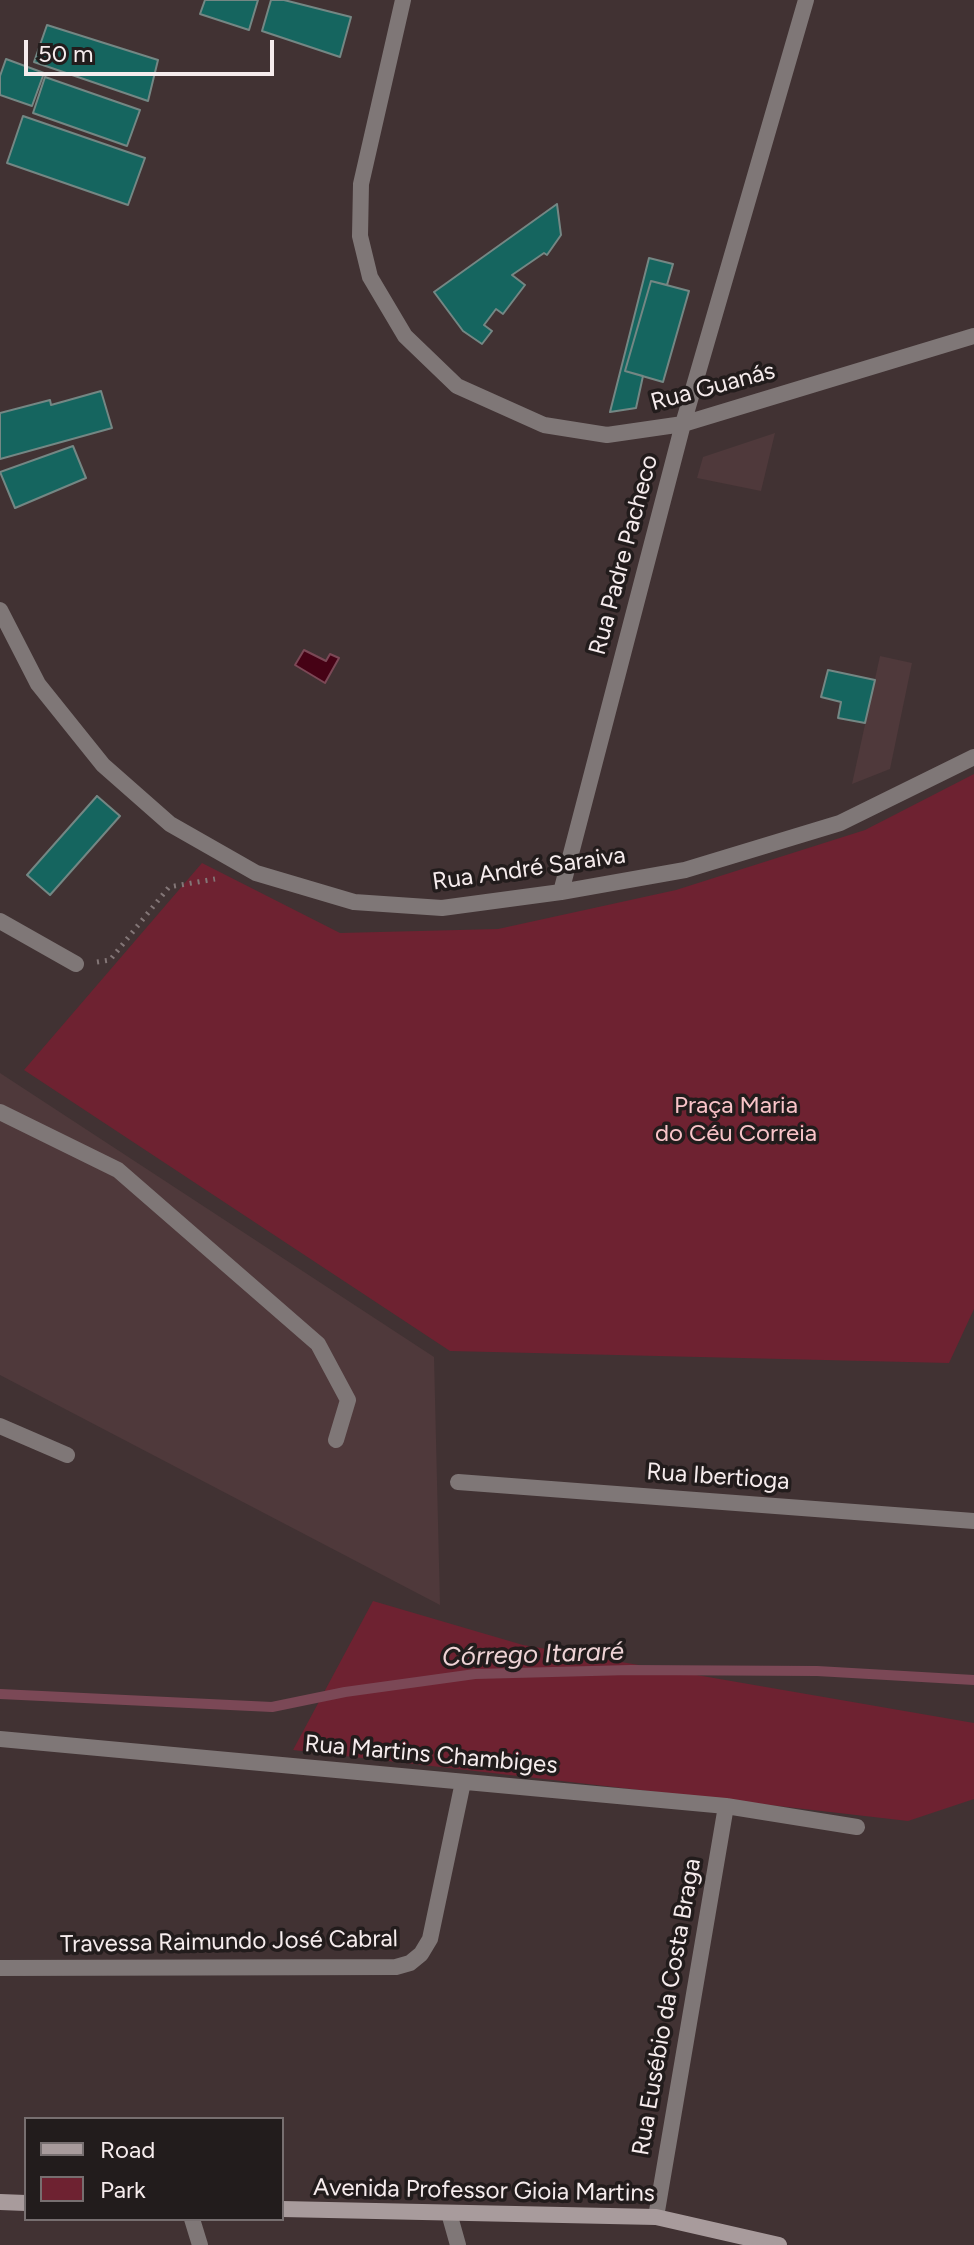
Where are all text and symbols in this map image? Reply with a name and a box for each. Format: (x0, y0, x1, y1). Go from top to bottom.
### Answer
scale bar (28, 24, 278, 74)
text: 50 m (38, 39, 94, 68)
street label: Rua Guanás (648, 357, 778, 417)
street label: Rua Padre Pacheco (583, 452, 665, 658)
street label: Rua André Saraiva (431, 841, 627, 897)
park label: Praça Maria do Céu Correia (655, 1092, 817, 1148)
street label: Rua Ibertioga (646, 1458, 790, 1496)
water label: Córrego Itararé (442, 1636, 624, 1674)
street label: Rua Martins Chambiges (303, 1730, 559, 1780)
street label: Rua Eusébio da Costa Braga (627, 1856, 707, 2158)
street label: Travessa Raimundo José Cabral (60, 1925, 398, 1959)
legend (24, 2117, 284, 2221)
text: Road (100, 2135, 155, 2164)
street label: Avenida Professor Gioia Martins (313, 2174, 655, 2208)
text: Park (100, 2175, 146, 2204)

